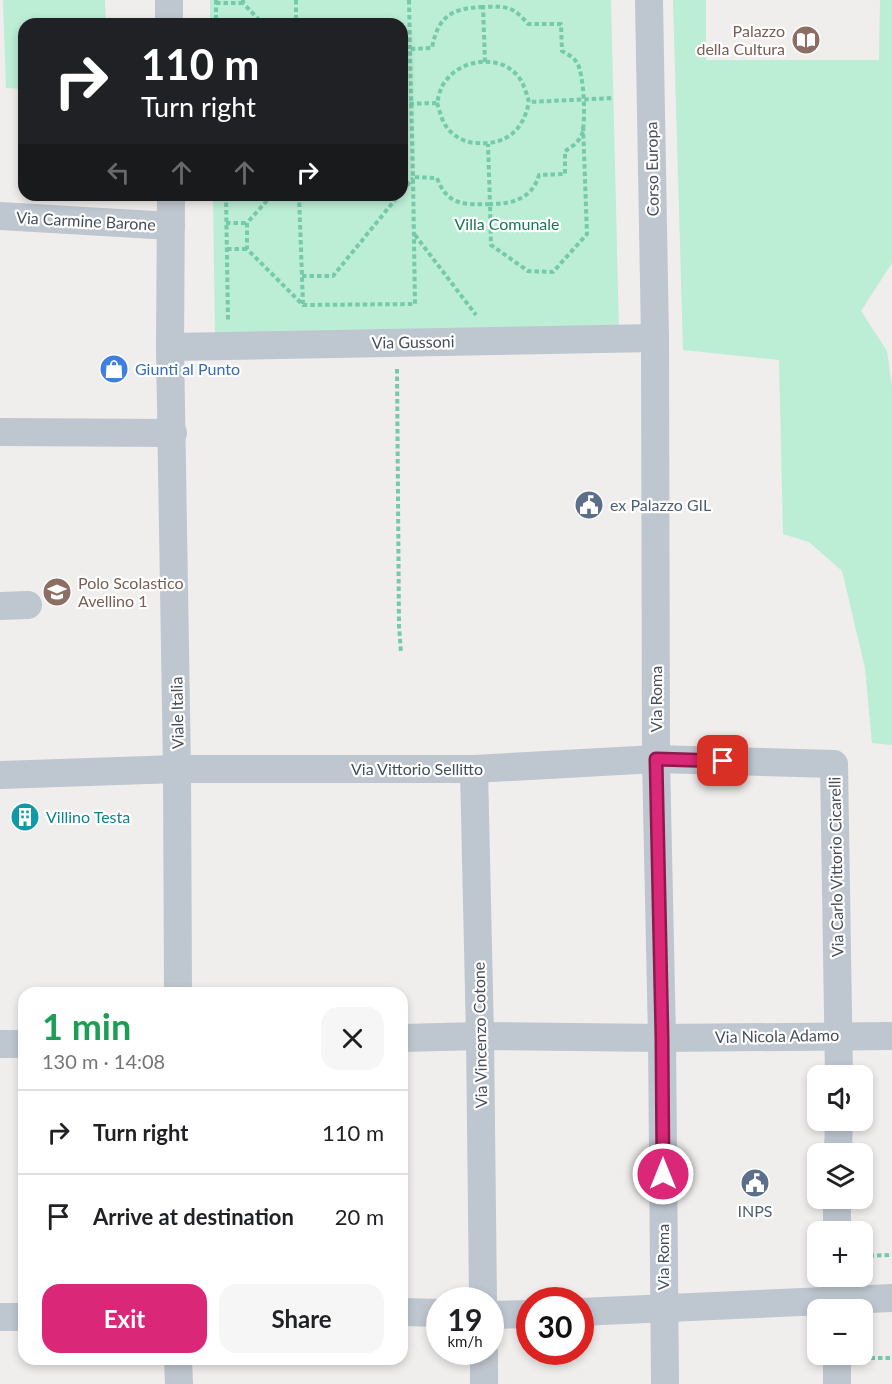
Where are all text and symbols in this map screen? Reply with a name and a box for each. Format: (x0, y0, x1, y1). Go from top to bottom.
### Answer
place label: Palazzo della Cultura (696, 21, 785, 58)
library icon: Palazzo della Cultura (790, 24, 822, 56)
text: 110 m (141, 39, 259, 89)
icon: right (42, 42, 120, 120)
text: Turn right (141, 90, 256, 123)
street label: Corso Europa (641, 121, 662, 217)
icon: left (102, 156, 135, 189)
icon: ahead (165, 156, 198, 189)
icon: ahead (228, 156, 261, 189)
icon: right (291, 156, 324, 189)
street label: Via Carmine Barone (16, 207, 156, 234)
park label: Villa Comunale (454, 214, 560, 233)
street label: Via Gussoni (371, 331, 455, 352)
shop icon: Giunti al Punto (98, 353, 130, 385)
place label: Giunti al Punto (135, 359, 240, 378)
public building icon: ex Palazzo GIL (573, 489, 605, 521)
place label: ex Palazzo GIL (610, 495, 711, 514)
place label: Polo Scolastico Avellino 1 (78, 573, 183, 610)
school or university icon: Polo Scolastico Avellino 1 (41, 576, 73, 608)
street label: Via Roma (646, 666, 665, 732)
street label: Viale Italia (166, 677, 187, 749)
pin (697, 735, 748, 786)
icon: arrive (706, 744, 739, 777)
street label: Via Vittorio Sellitto (351, 759, 483, 778)
street label: Via Carlo Vittorio Cicarelli (824, 777, 847, 957)
building icon: Villino Testa (9, 801, 41, 833)
place label: Villino Testa (46, 807, 130, 826)
street label: Via Vincenzo Cotone (469, 962, 490, 1108)
text: 1 min (42, 1004, 131, 1048)
button: close (321, 1007, 384, 1070)
street label: Via Nicola Adamo (715, 1025, 839, 1046)
text: 130 m · 14:08 (42, 1049, 165, 1073)
map controls (807, 1065, 873, 1365)
button: sound (807, 1065, 873, 1131)
icon: right (42, 1116, 75, 1149)
text: Turn right (93, 1119, 188, 1146)
text: 110 m (322, 1119, 384, 1146)
position arrow (631, 1142, 695, 1206)
button: layers (807, 1143, 873, 1209)
public building icon: INPS (739, 1167, 771, 1199)
icon: arrive (42, 1200, 75, 1233)
place label: INPS (738, 1201, 772, 1220)
text: Arrive at destination (93, 1203, 294, 1230)
text: 20 m (335, 1203, 384, 1230)
button: + (807, 1221, 873, 1287)
street label: Via Roma (653, 1224, 672, 1290)
button: Exit (42, 1284, 207, 1353)
button: Share (219, 1284, 384, 1353)
speed limit sign: 30 (516, 1287, 594, 1365)
button: − (807, 1299, 873, 1365)
text: 19 (448, 1301, 482, 1337)
text: km/h (447, 1332, 483, 1350)

